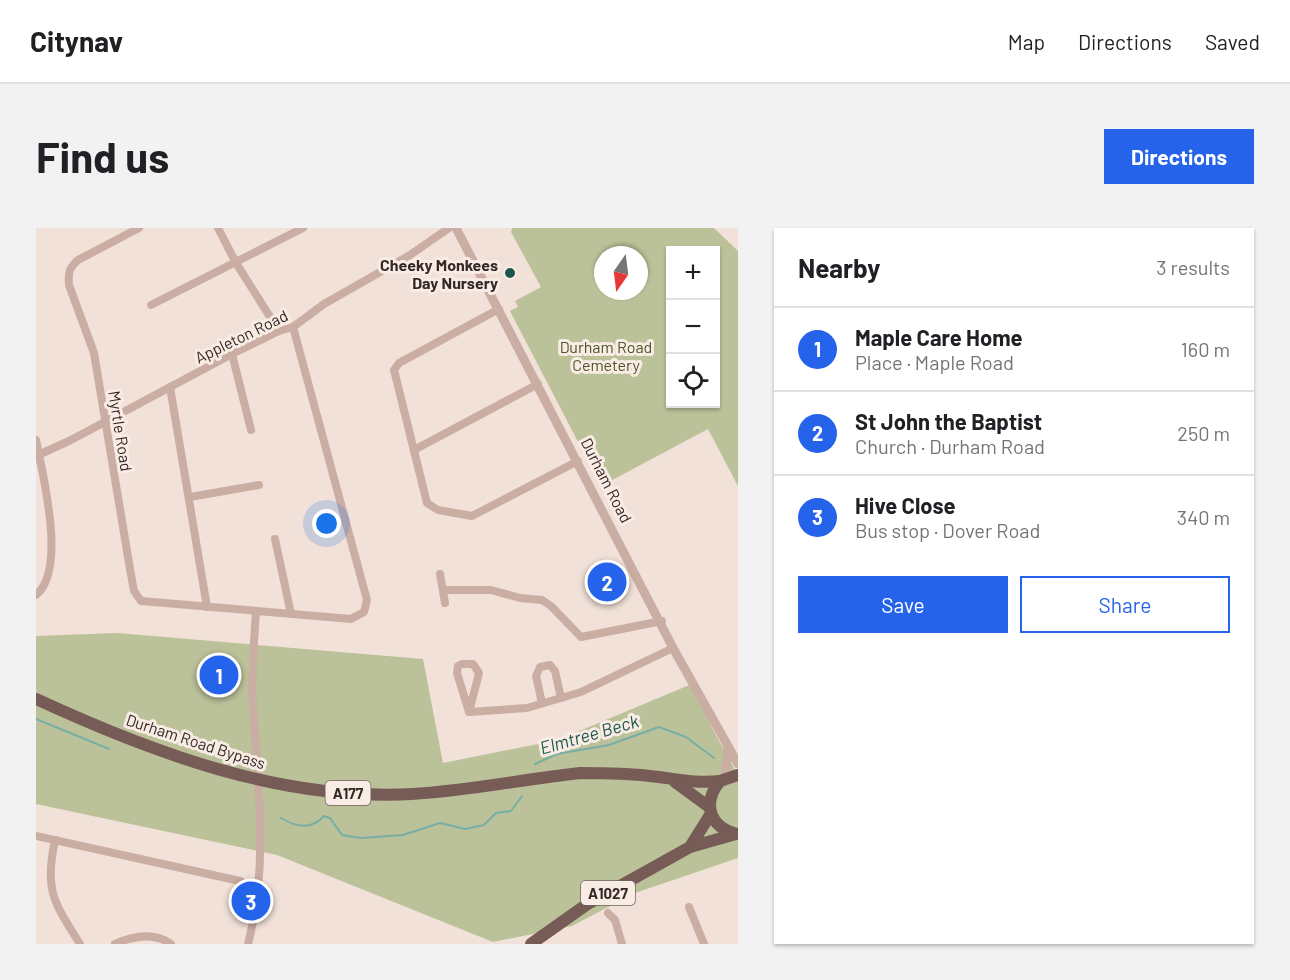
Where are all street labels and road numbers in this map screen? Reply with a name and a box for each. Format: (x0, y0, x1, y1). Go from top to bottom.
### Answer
street label: Appleton Road (191, 305, 291, 367)
street label: Myrtle Road (105, 389, 137, 473)
street label: Durham Road (577, 434, 637, 526)
street label: Durham Road Bypass (124, 710, 268, 772)
road number: A177 (326, 781, 370, 805)
road number: A1027 (581, 881, 635, 905)

